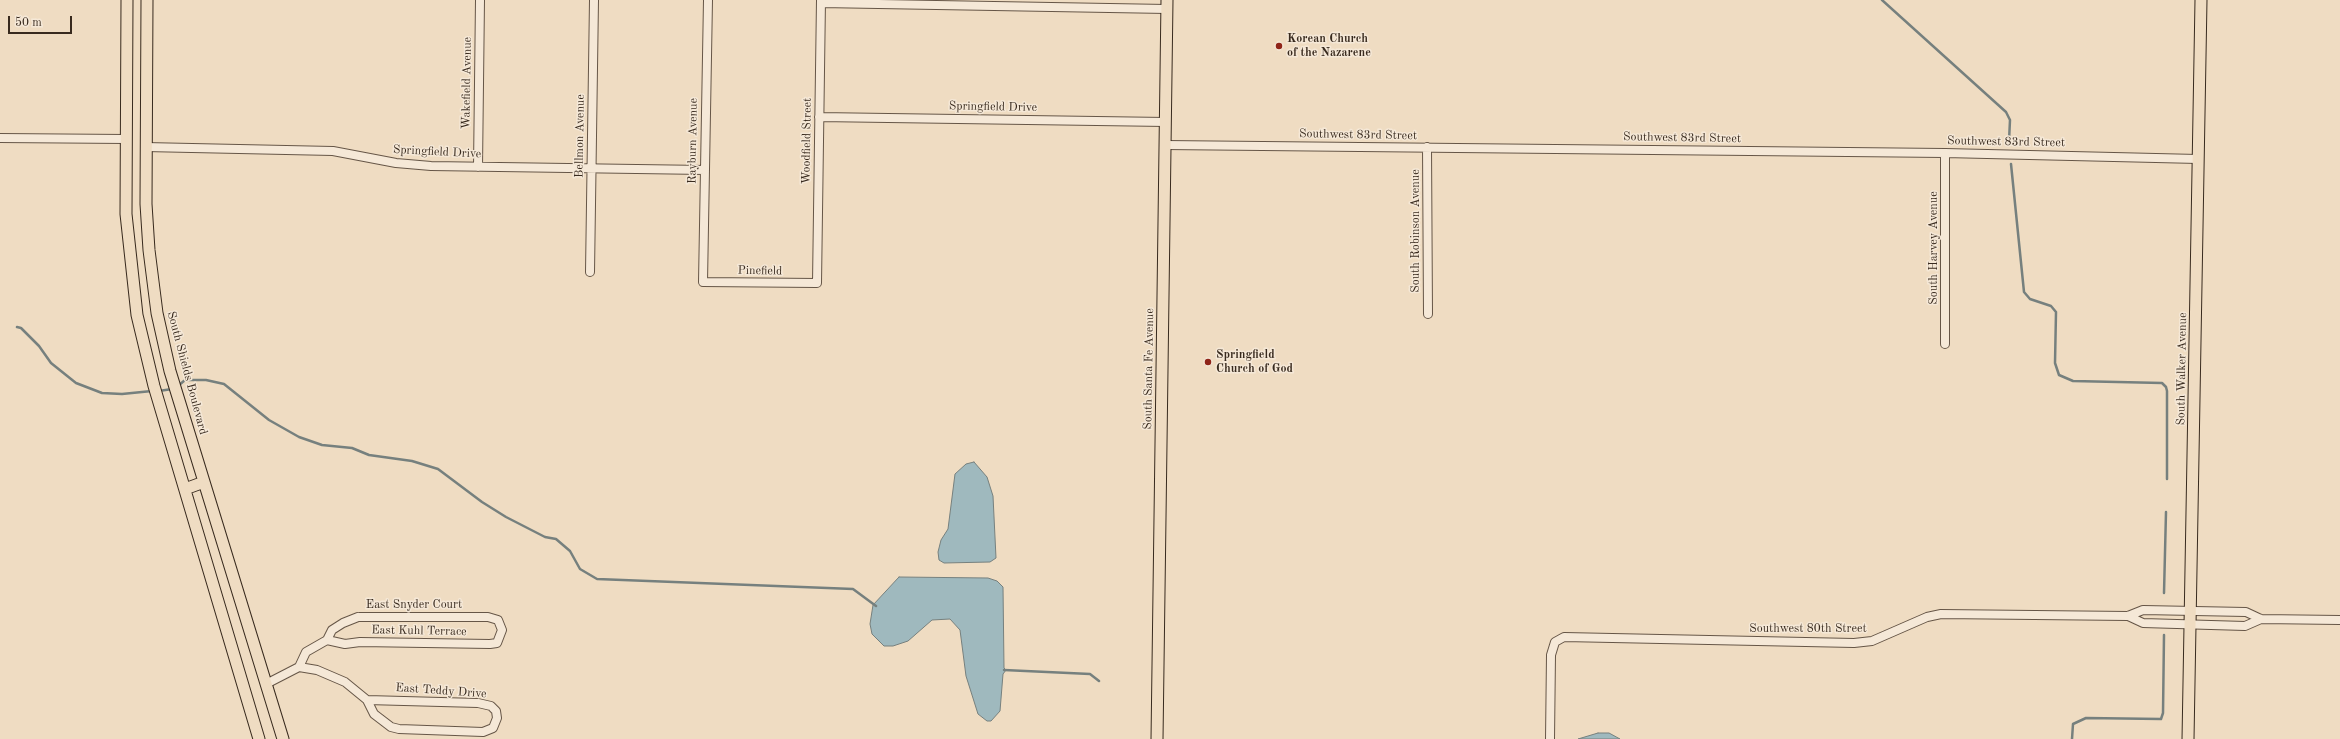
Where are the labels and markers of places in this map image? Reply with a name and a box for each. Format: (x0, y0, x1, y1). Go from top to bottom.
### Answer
place label: Korean Church of the Nazarene (1287, 32, 1371, 60)
marker: Korean Church of the Nazarene (1274, 41, 1284, 51)
place label: Springfield Church of God (1216, 348, 1293, 376)
marker: Springfield Church of God (1203, 357, 1213, 367)

